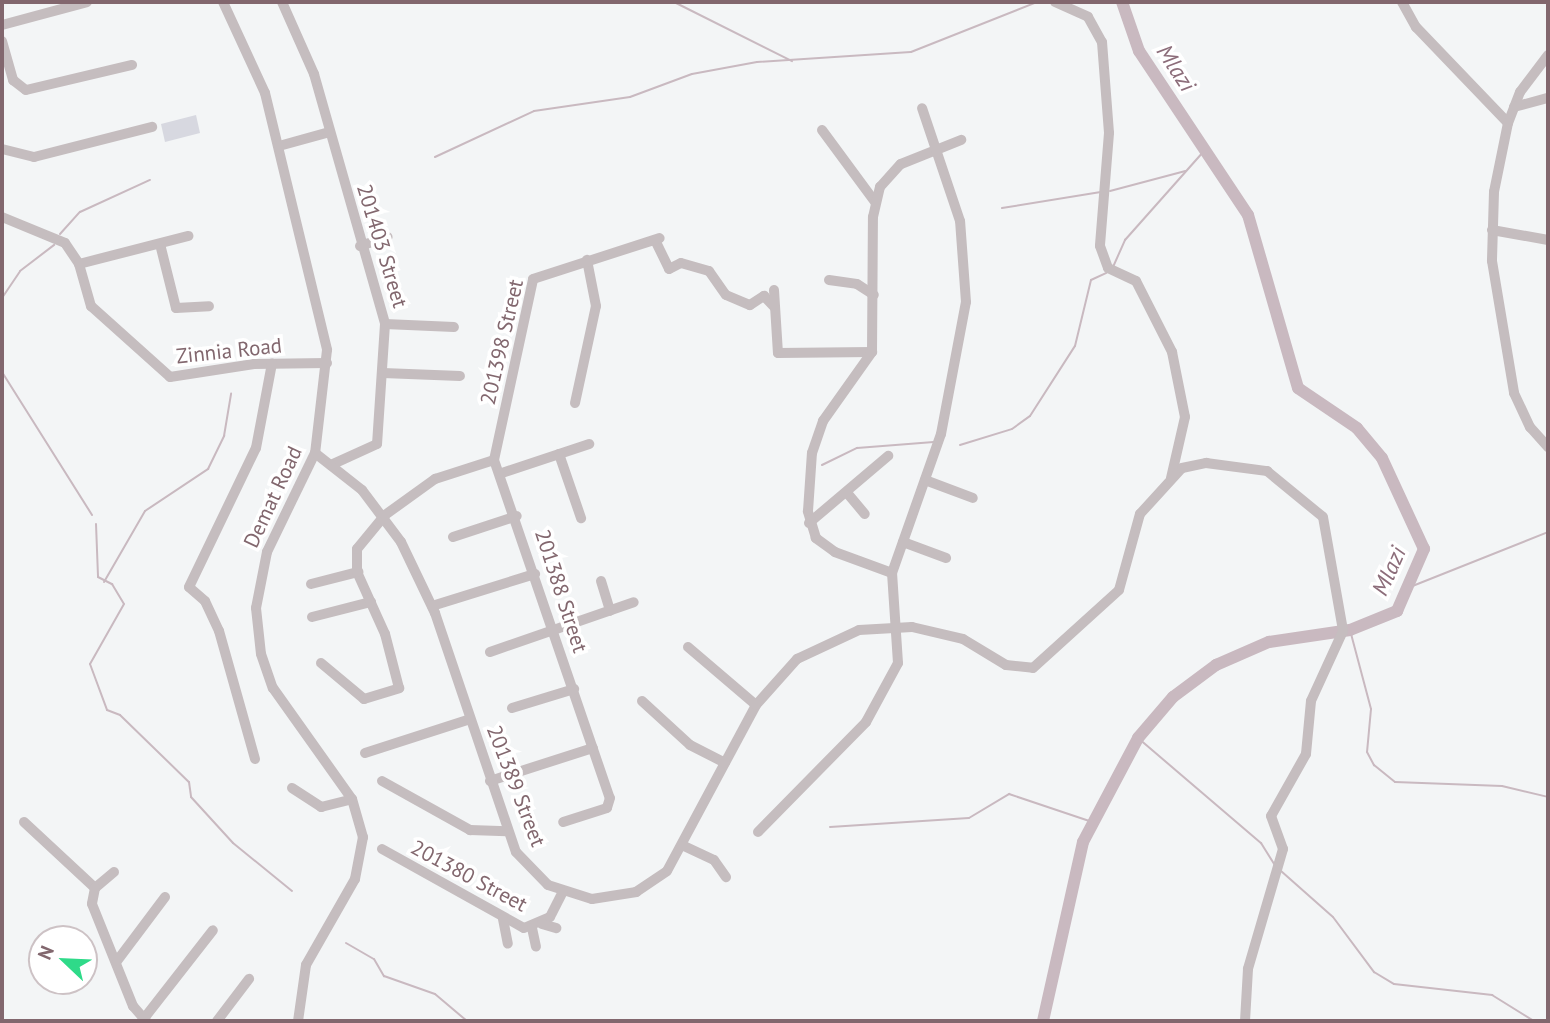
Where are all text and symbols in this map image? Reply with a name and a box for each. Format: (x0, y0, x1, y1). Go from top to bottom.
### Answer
water label: Mlazi (1151, 39, 1201, 97)
street label: 201403 Street (351, 181, 413, 311)
street label: 201398 Street (475, 277, 529, 407)
street label: Zinnia Road (175, 333, 283, 369)
street label: Demat Road (239, 442, 307, 552)
street label: 201388 Street (529, 526, 593, 656)
water label: Mlazi (1366, 542, 1412, 600)
street label: 201389 Street (481, 722, 551, 850)
street label: 201380 Street (407, 835, 531, 917)
north arrow (28, 925, 98, 995)
text: N (32, 942, 59, 963)

